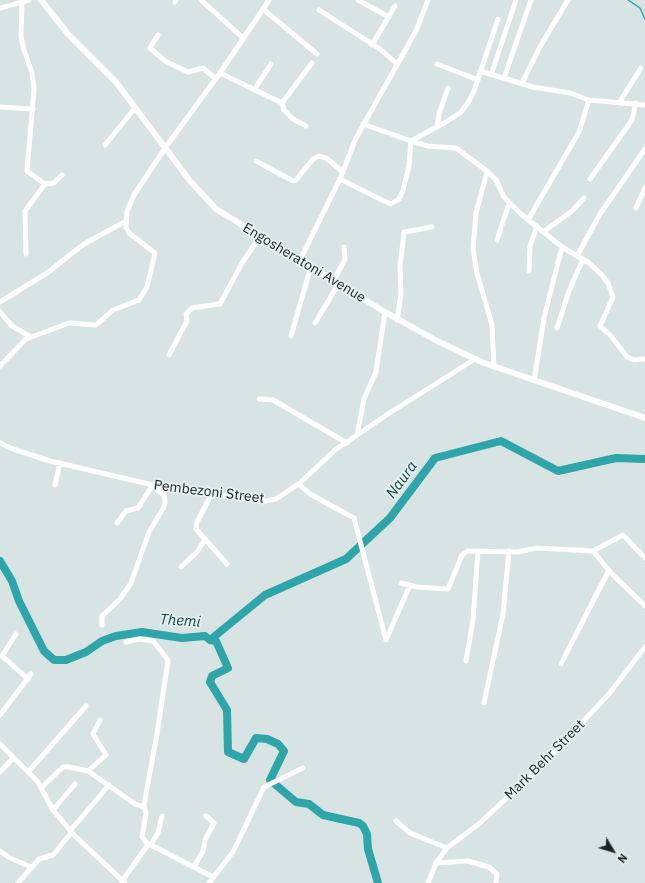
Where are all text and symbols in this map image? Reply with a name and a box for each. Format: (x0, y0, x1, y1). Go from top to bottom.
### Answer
street label: Engosheratoni Avenue (239, 220, 369, 306)
water label: Naura (383, 458, 421, 502)
street label: Pembezoni Street (153, 477, 265, 507)
water label: Themi (159, 611, 201, 631)
street label: Mark Behr Street (501, 716, 589, 804)
north arrow (593, 831, 633, 871)
text: N (614, 851, 630, 866)

